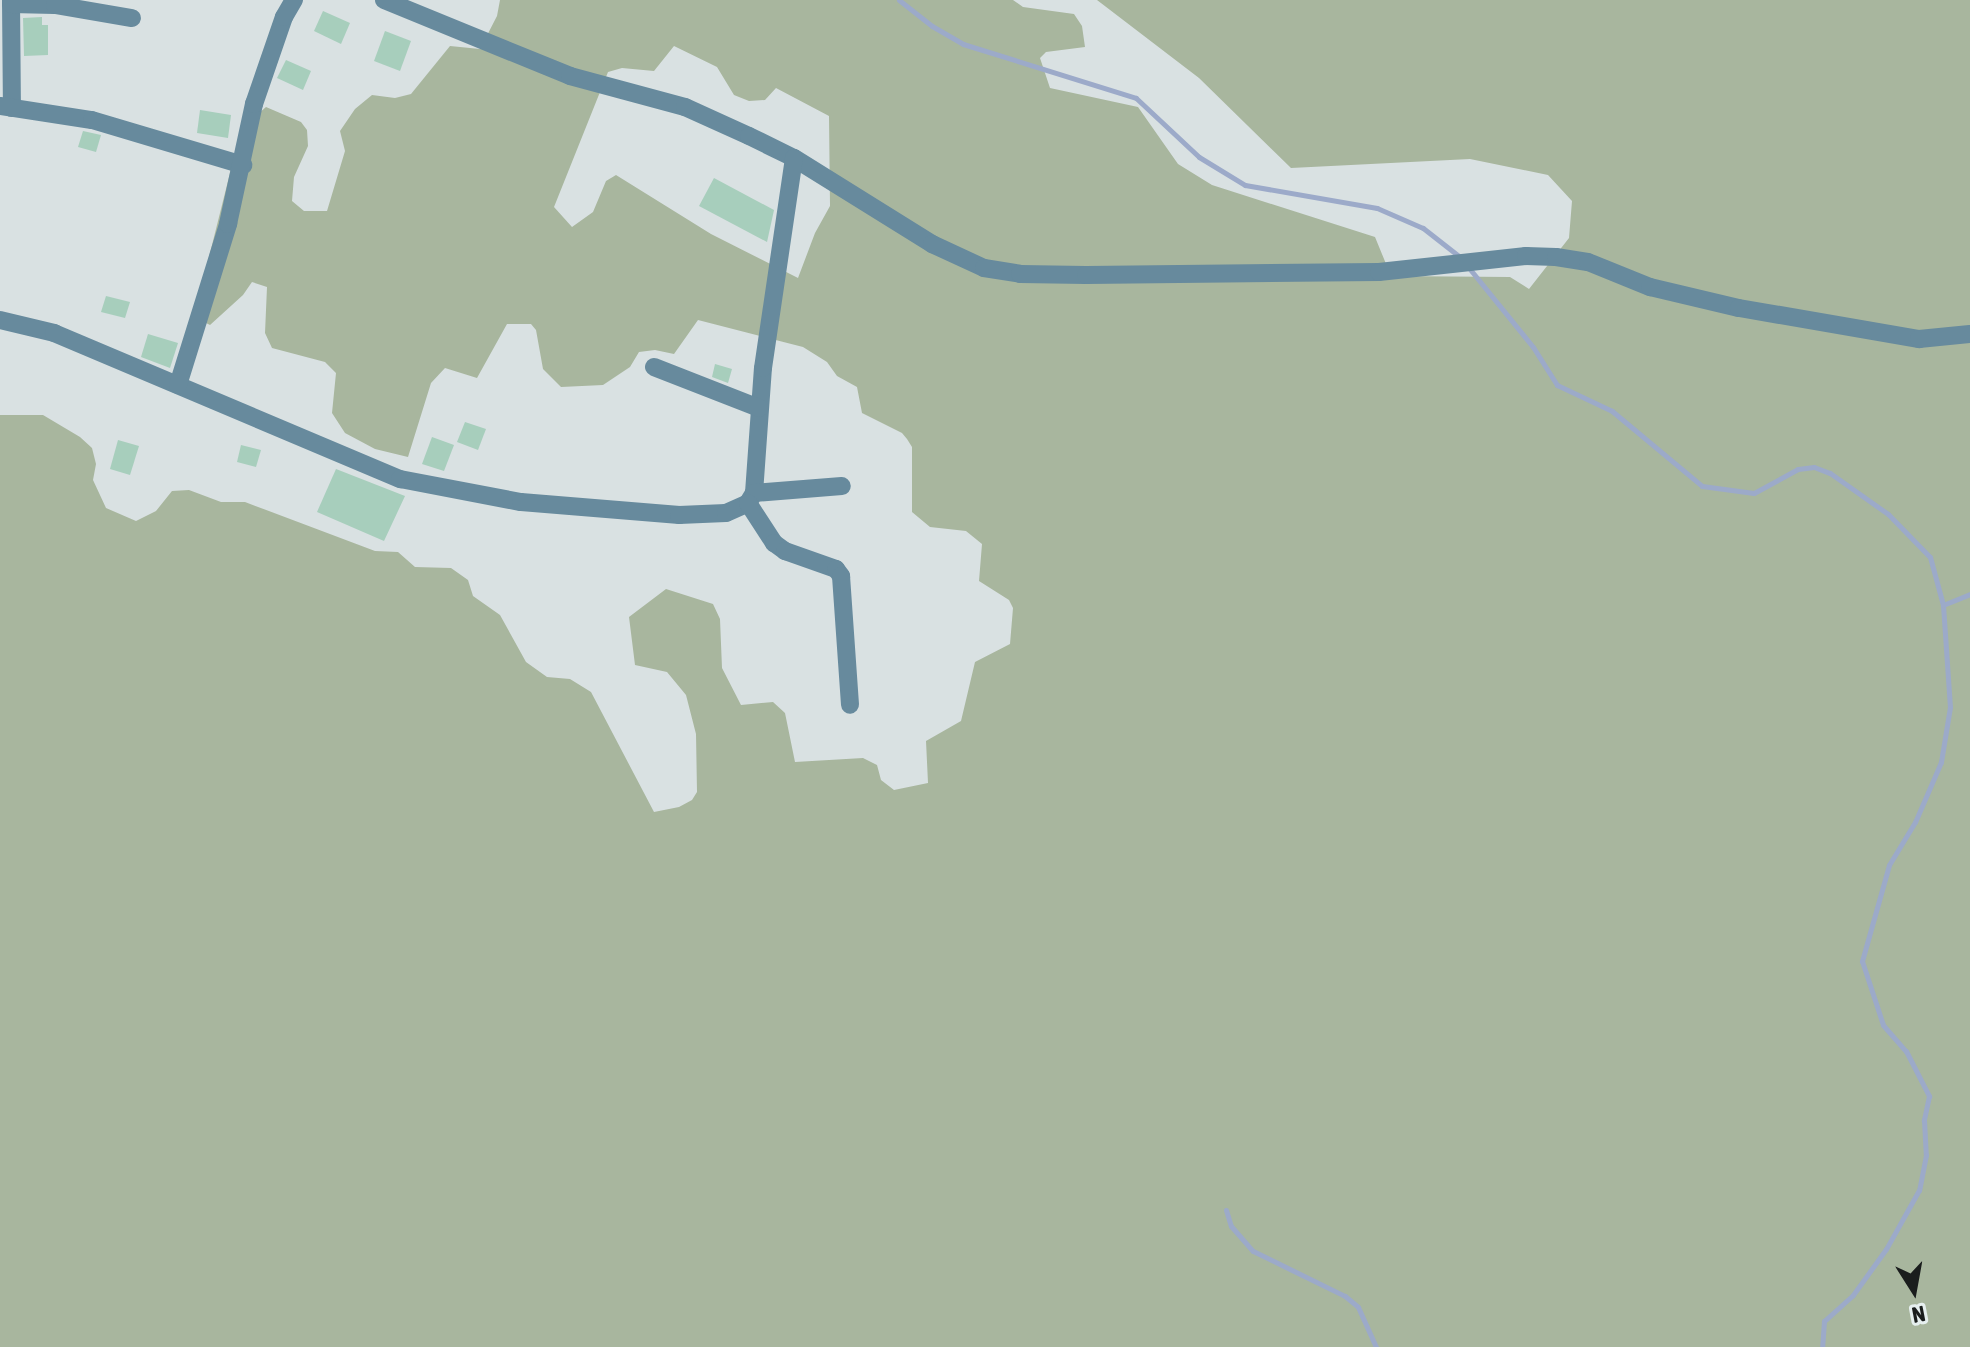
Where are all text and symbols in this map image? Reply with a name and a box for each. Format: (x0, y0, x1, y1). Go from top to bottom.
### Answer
north arrow (1874, 1251, 1954, 1331)
text: N (1910, 1301, 1927, 1329)

